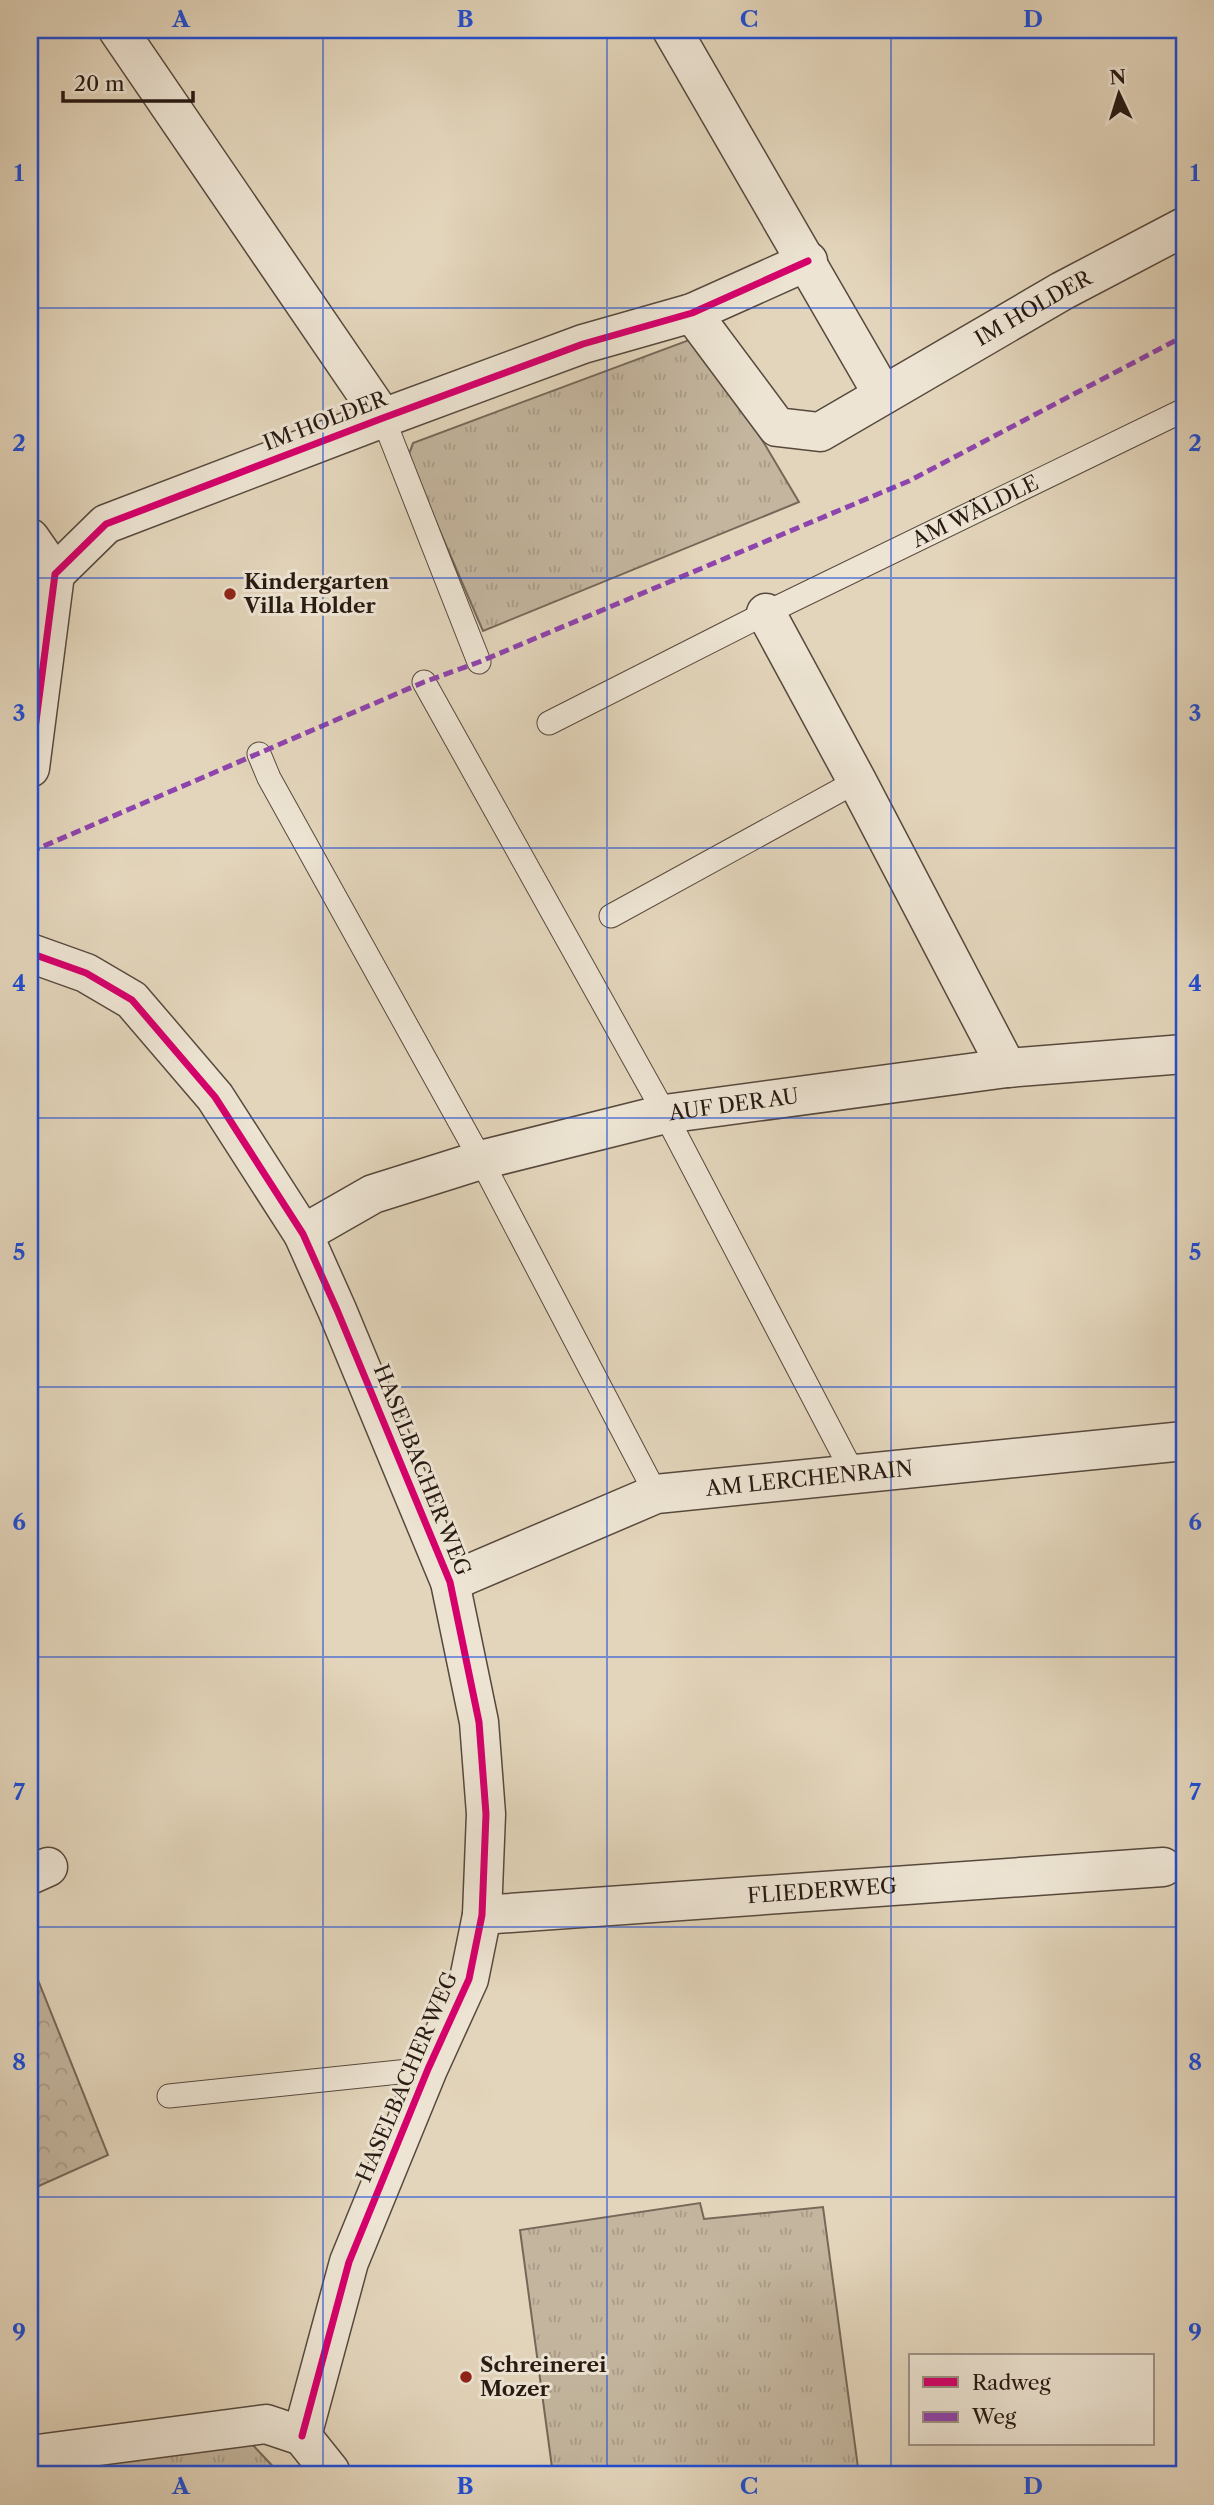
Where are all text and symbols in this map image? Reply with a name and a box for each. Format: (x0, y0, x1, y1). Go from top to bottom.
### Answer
text: A (171, 5, 191, 33)
text: B (456, 5, 474, 33)
text: C (740, 5, 758, 33)
text: D (1023, 5, 1043, 33)
scale bar (63, 60, 192, 104)
north arrow (1084, 60, 1154, 130)
text: N (1109, 65, 1127, 90)
text: 20 m (74, 71, 125, 96)
text: 1 (14, 159, 25, 187)
text: 1 (1190, 159, 1201, 187)
street label: IM HOLDER (970, 264, 1097, 351)
street label: IM HOLDER (260, 385, 392, 456)
text: 2 (12, 429, 26, 457)
text: 2 (1188, 429, 1202, 457)
street label: AM WÄLDLE (907, 470, 1042, 553)
place label: Kindergarten Villa Holder (243, 569, 390, 618)
marker: Kindergarten Villa Holder (222, 586, 238, 602)
text: 3 (13, 699, 26, 727)
text: 3 (1189, 699, 1202, 727)
text: 4 (12, 969, 26, 997)
text: 4 (1188, 969, 1202, 997)
street label: AUF DER AU (666, 1083, 800, 1125)
text: 5 (13, 1238, 25, 1266)
text: 5 (1189, 1238, 1201, 1266)
street label: HASELBACHER WEG (369, 1360, 476, 1579)
street label: AM LERCHENRAIN (703, 1455, 914, 1501)
text: 6 (12, 1508, 26, 1536)
text: 6 (1188, 1508, 1202, 1536)
text: 7 (13, 1778, 25, 1806)
text: 7 (1189, 1778, 1201, 1806)
street label: FLIEDERWEG (746, 1873, 898, 1908)
street label: HASELBACHER WEG (351, 1968, 462, 2186)
text: 8 (12, 2048, 26, 2076)
text: 8 (1188, 2048, 1202, 2076)
text: 9 (12, 2318, 26, 2346)
text: 9 (1188, 2318, 1202, 2346)
place label: Schreinerei Mozer (480, 2352, 607, 2401)
legend (909, 2354, 1154, 2446)
marker: Schreinerei Mozer (458, 2369, 474, 2385)
text: Radweg (972, 2370, 1052, 2395)
text: Weg (971, 2404, 1017, 2429)
text: A (171, 2472, 191, 2500)
text: B (456, 2472, 474, 2500)
text: C (740, 2472, 758, 2500)
text: D (1023, 2472, 1043, 2500)

